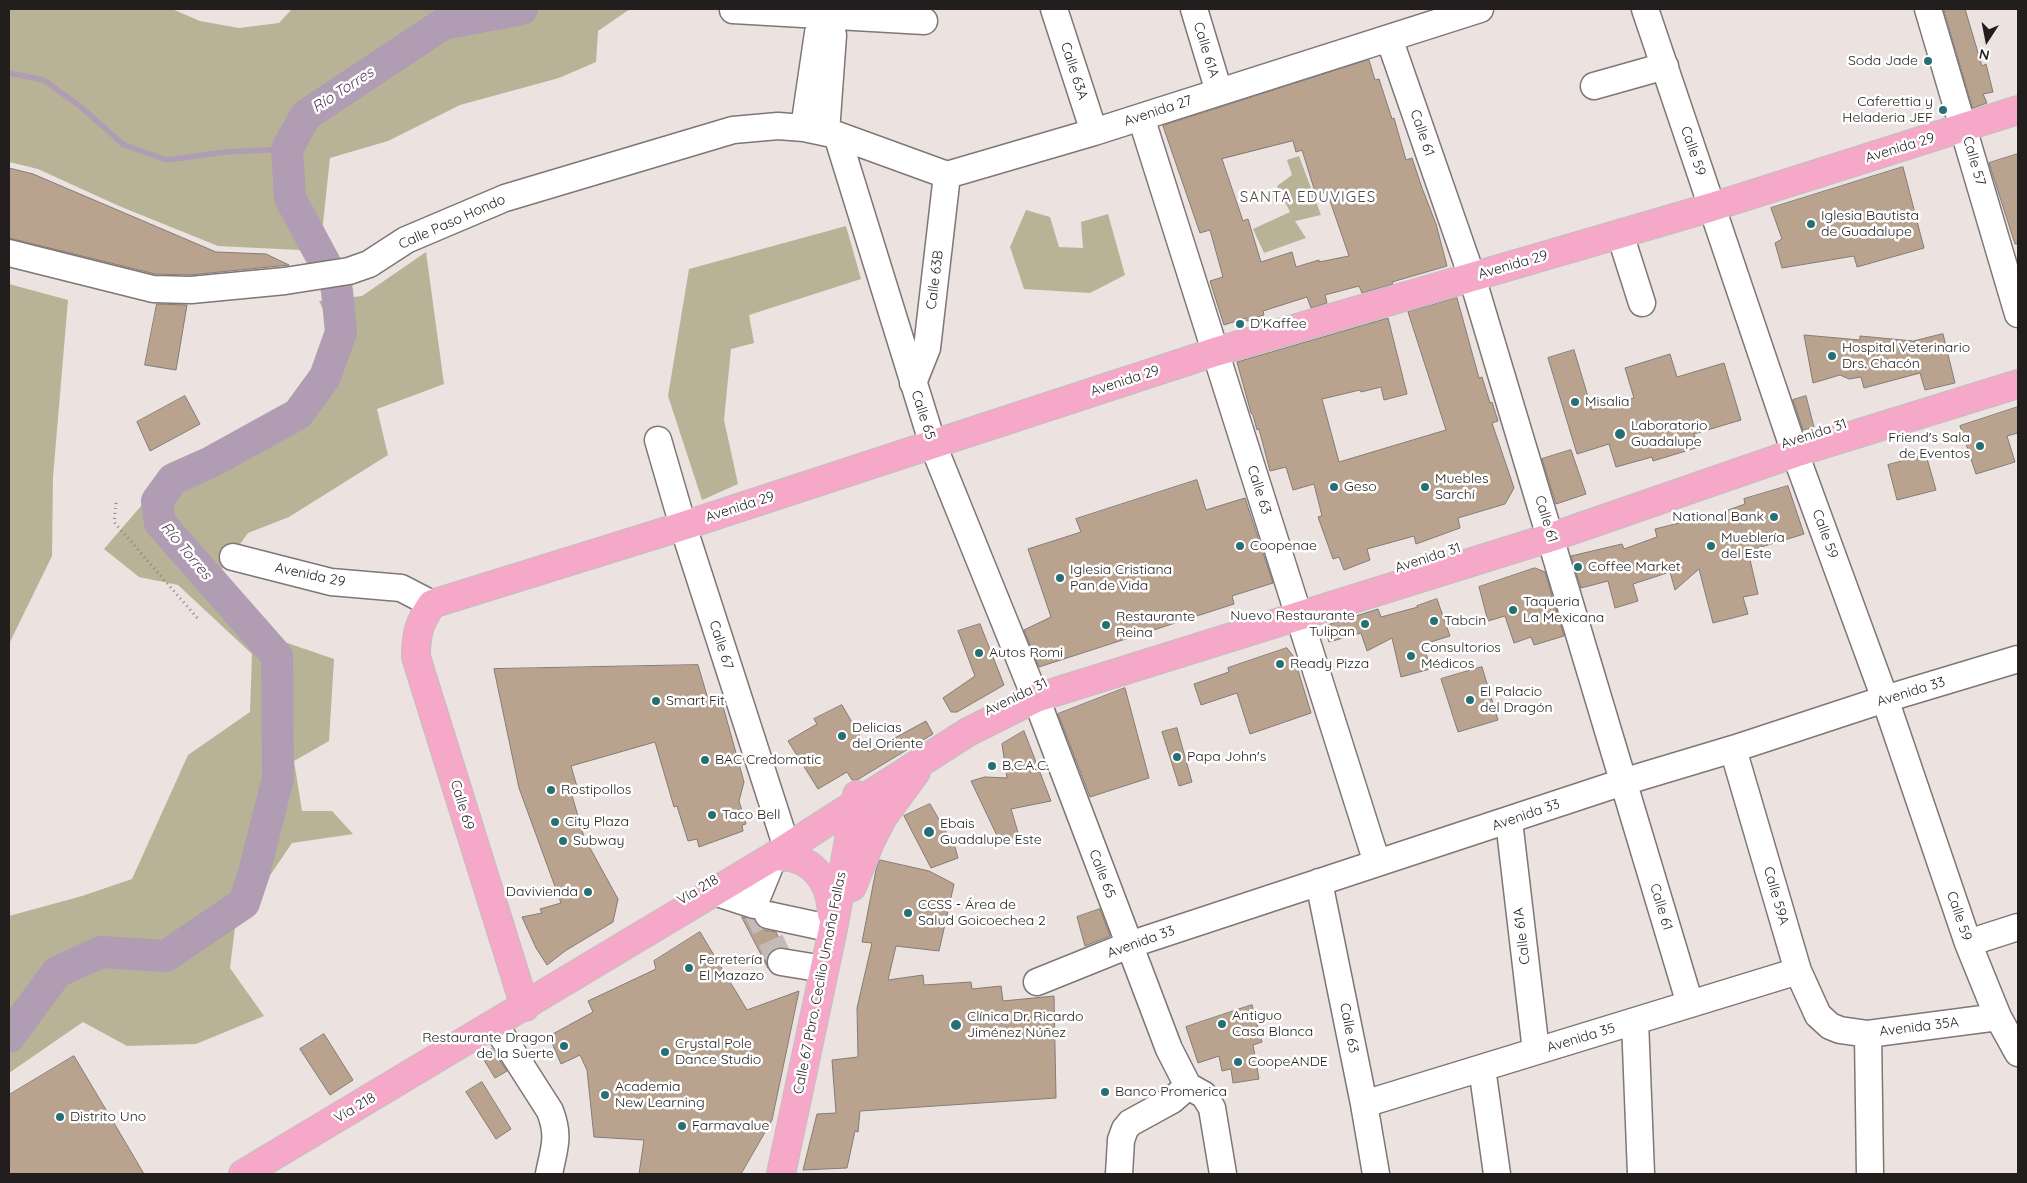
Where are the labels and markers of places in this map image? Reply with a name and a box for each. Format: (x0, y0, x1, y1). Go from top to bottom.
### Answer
place label: Soda Jade (1848, 53, 1918, 69)
marker: Soda Jade (1922, 55, 1934, 67)
place label: Caferettia y Heladeria JEF (1842, 94, 1933, 126)
marker: Caferettia y Heladeria JEF (1937, 104, 1949, 116)
place label: Iglesia Bautista de Guadalupe (1821, 208, 1919, 240)
marker: Iglesia Bautista de Guadalupe (1805, 218, 1817, 230)
place label: D'Kaffee (1250, 316, 1307, 332)
marker: D'Kaffee (1234, 318, 1246, 330)
place label: Hospital Veterinario Drs. Chacón (1842, 340, 1970, 372)
marker: Hospital Veterinario Drs. Chacón (1826, 350, 1838, 362)
place label: Misalia (1585, 394, 1629, 410)
marker: Misalia (1569, 396, 1581, 408)
place label: Laboratorio Guadalupe (1631, 418, 1708, 451)
marker: Laboratorio Guadalupe (1613, 427, 1627, 441)
place label: Friend's Sala de Eventos (1888, 430, 1970, 462)
marker: Friend's Sala de Eventos (1974, 440, 1986, 452)
place label: Muebles Sarchí (1435, 471, 1488, 504)
place label: Geso (1344, 479, 1377, 495)
marker: Geso (1328, 481, 1340, 493)
marker: Muebles Sarchí (1419, 481, 1431, 493)
place label: National Bank (1672, 509, 1764, 525)
marker: National Bank (1768, 511, 1780, 523)
place label: Mueblería del Este (1721, 530, 1785, 562)
place label: Coopenae (1250, 538, 1317, 554)
marker: Coopenae (1234, 540, 1246, 552)
marker: Mueblería del Este (1705, 540, 1717, 552)
place label: Coffee Market (1588, 559, 1681, 575)
marker: Coffee Market (1572, 561, 1584, 573)
place label: Iglesia Cristiana Pan de Vida (1070, 562, 1172, 594)
marker: Iglesia Cristiana Pan de Vida (1054, 572, 1066, 584)
place label: Taqueria La Mexicana (1523, 594, 1604, 626)
marker: Taqueria La Mexicana (1507, 604, 1519, 616)
place label: Nuevo Restaurante Tulipan (1230, 608, 1355, 640)
place label: Restaurante Reina (1116, 609, 1195, 642)
place label: Tabcin (1444, 613, 1486, 629)
marker: Tabcin (1428, 615, 1440, 627)
marker: Nuevo Restaurante Tulipan (1359, 618, 1371, 630)
marker: Restaurante Reina (1100, 619, 1112, 631)
place label: Consultorios Médicos (1421, 640, 1501, 672)
place label: Autos Romi (989, 645, 1063, 661)
marker: Autos Romi (973, 647, 985, 659)
marker: Consultorios Médicos (1405, 650, 1417, 662)
place label: Ready Pizza (1290, 656, 1369, 672)
marker: Ready Pizza (1274, 658, 1286, 670)
place label: El Palacio del Dragón (1480, 684, 1552, 716)
place label: Smart Fit (666, 693, 725, 709)
marker: El Palacio del Dragón (1464, 694, 1476, 706)
marker: Smart Fit (650, 695, 662, 707)
place label: Delicias del Oriente (852, 720, 923, 752)
marker: Delicias del Oriente (836, 730, 848, 742)
place label: Papa John's (1187, 749, 1266, 765)
marker: Papa John's (1171, 751, 1183, 763)
place label: BAC Credomatic (715, 752, 821, 768)
marker: BAC Credomatic (699, 754, 711, 766)
place label: B.C.A.C. (1002, 758, 1049, 774)
marker: B.C.A.C. (986, 760, 998, 772)
place label: Rostipollos (561, 782, 631, 798)
marker: Rostipollos (545, 784, 557, 796)
place label: Taco Bell (722, 807, 781, 823)
marker: Taco Bell (706, 809, 718, 821)
place label: City Plaza (565, 814, 629, 830)
marker: City Plaza (549, 816, 561, 828)
place label: Ebais Guadalupe Este (940, 816, 1042, 849)
marker: Ebais Guadalupe Este (922, 825, 936, 839)
place label: Subway (573, 833, 624, 849)
marker: Subway (557, 835, 569, 847)
place label: Davivienda (506, 884, 578, 900)
marker: Davivienda (582, 886, 594, 898)
place label: CCSS - Área de Salud Goicoechea 2 (918, 897, 1046, 930)
marker: CCSS - Área de Salud Goicoechea 2 (902, 907, 914, 919)
place label: Ferretería El Mazazo (699, 952, 764, 984)
marker: Ferretería El Mazazo (683, 962, 695, 974)
place label: Antiguo Casa Blanca (1232, 1008, 1313, 1040)
place label: Clínica Dr. Ricardo Jiménez Núñez (967, 1009, 1083, 1042)
marker: Clínica Dr. Ricardo Jiménez Núñez (949, 1018, 963, 1032)
marker: Antiguo Casa Blanca (1216, 1018, 1228, 1030)
place label: Restaurante Dragon de la Suerte (422, 1030, 554, 1062)
place label: Crystal Pole Dance Studio (675, 1036, 761, 1068)
marker: Restaurante Dragon de la Suerte (558, 1040, 570, 1052)
marker: Crystal Pole Dance Studio (659, 1046, 671, 1058)
place label: CoopeANDE (1248, 1054, 1328, 1070)
marker: CoopeANDE (1232, 1056, 1244, 1068)
place label: Academia New Learning (615, 1079, 705, 1112)
place label: Banco Promerica (1115, 1084, 1227, 1100)
marker: Banco Promerica (1099, 1086, 1111, 1098)
marker: Academia New Learning (599, 1089, 611, 1101)
place label: Distrito Uno (70, 1109, 146, 1125)
marker: Distrito Uno (54, 1111, 66, 1123)
place label: Farmavalue (692, 1118, 769, 1134)
marker: Farmavalue (676, 1120, 688, 1132)

